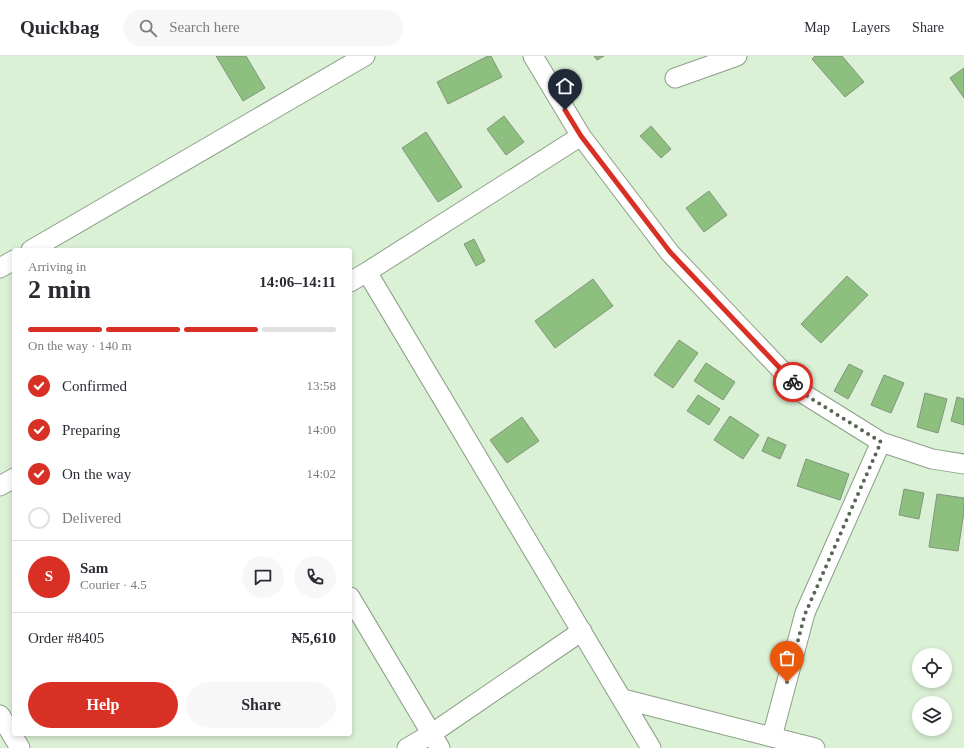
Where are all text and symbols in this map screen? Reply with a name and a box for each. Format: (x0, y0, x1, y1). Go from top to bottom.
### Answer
search box (123, 10, 403, 46)
text: Quickbag (20, 17, 99, 38)
icon: search (137, 17, 159, 39)
text: Search here (169, 19, 240, 35)
text: Map (804, 20, 830, 35)
text: Layers (852, 20, 890, 35)
text: Share (912, 20, 944, 35)
pin (548, 69, 582, 110)
icon: home (554, 75, 576, 97)
text: Arriving in (28, 259, 86, 274)
text: 14:06–14:11 (259, 274, 336, 290)
text: 2 min (28, 275, 91, 304)
text: On the way · 140 m (28, 338, 132, 353)
courier (773, 362, 813, 402)
icon: bike (782, 371, 804, 393)
icon: check (28, 375, 50, 397)
text: Confirmed (62, 378, 127, 394)
text: 13:58 (306, 378, 336, 393)
icon: check (28, 419, 50, 441)
text: Preparing (62, 422, 120, 438)
text: 14:00 (306, 422, 336, 437)
icon: check (28, 463, 50, 485)
text: On the way (62, 466, 131, 482)
text: 14:02 (306, 466, 336, 481)
text: Delivered (62, 510, 121, 526)
button: chat (242, 556, 284, 598)
button: phone (294, 556, 336, 598)
text: Sam (80, 560, 108, 576)
text: S (45, 568, 53, 584)
text: Courier · 4.5 (80, 577, 147, 592)
text: Order #8405 (28, 630, 104, 646)
text: ₦5,610 (291, 630, 336, 646)
pin (770, 641, 804, 682)
icon: bag (776, 647, 798, 669)
map controls (912, 648, 952, 736)
button: locate (912, 648, 952, 688)
button: Help (28, 682, 178, 728)
button: Share (186, 682, 336, 728)
button: layers (912, 696, 952, 736)

